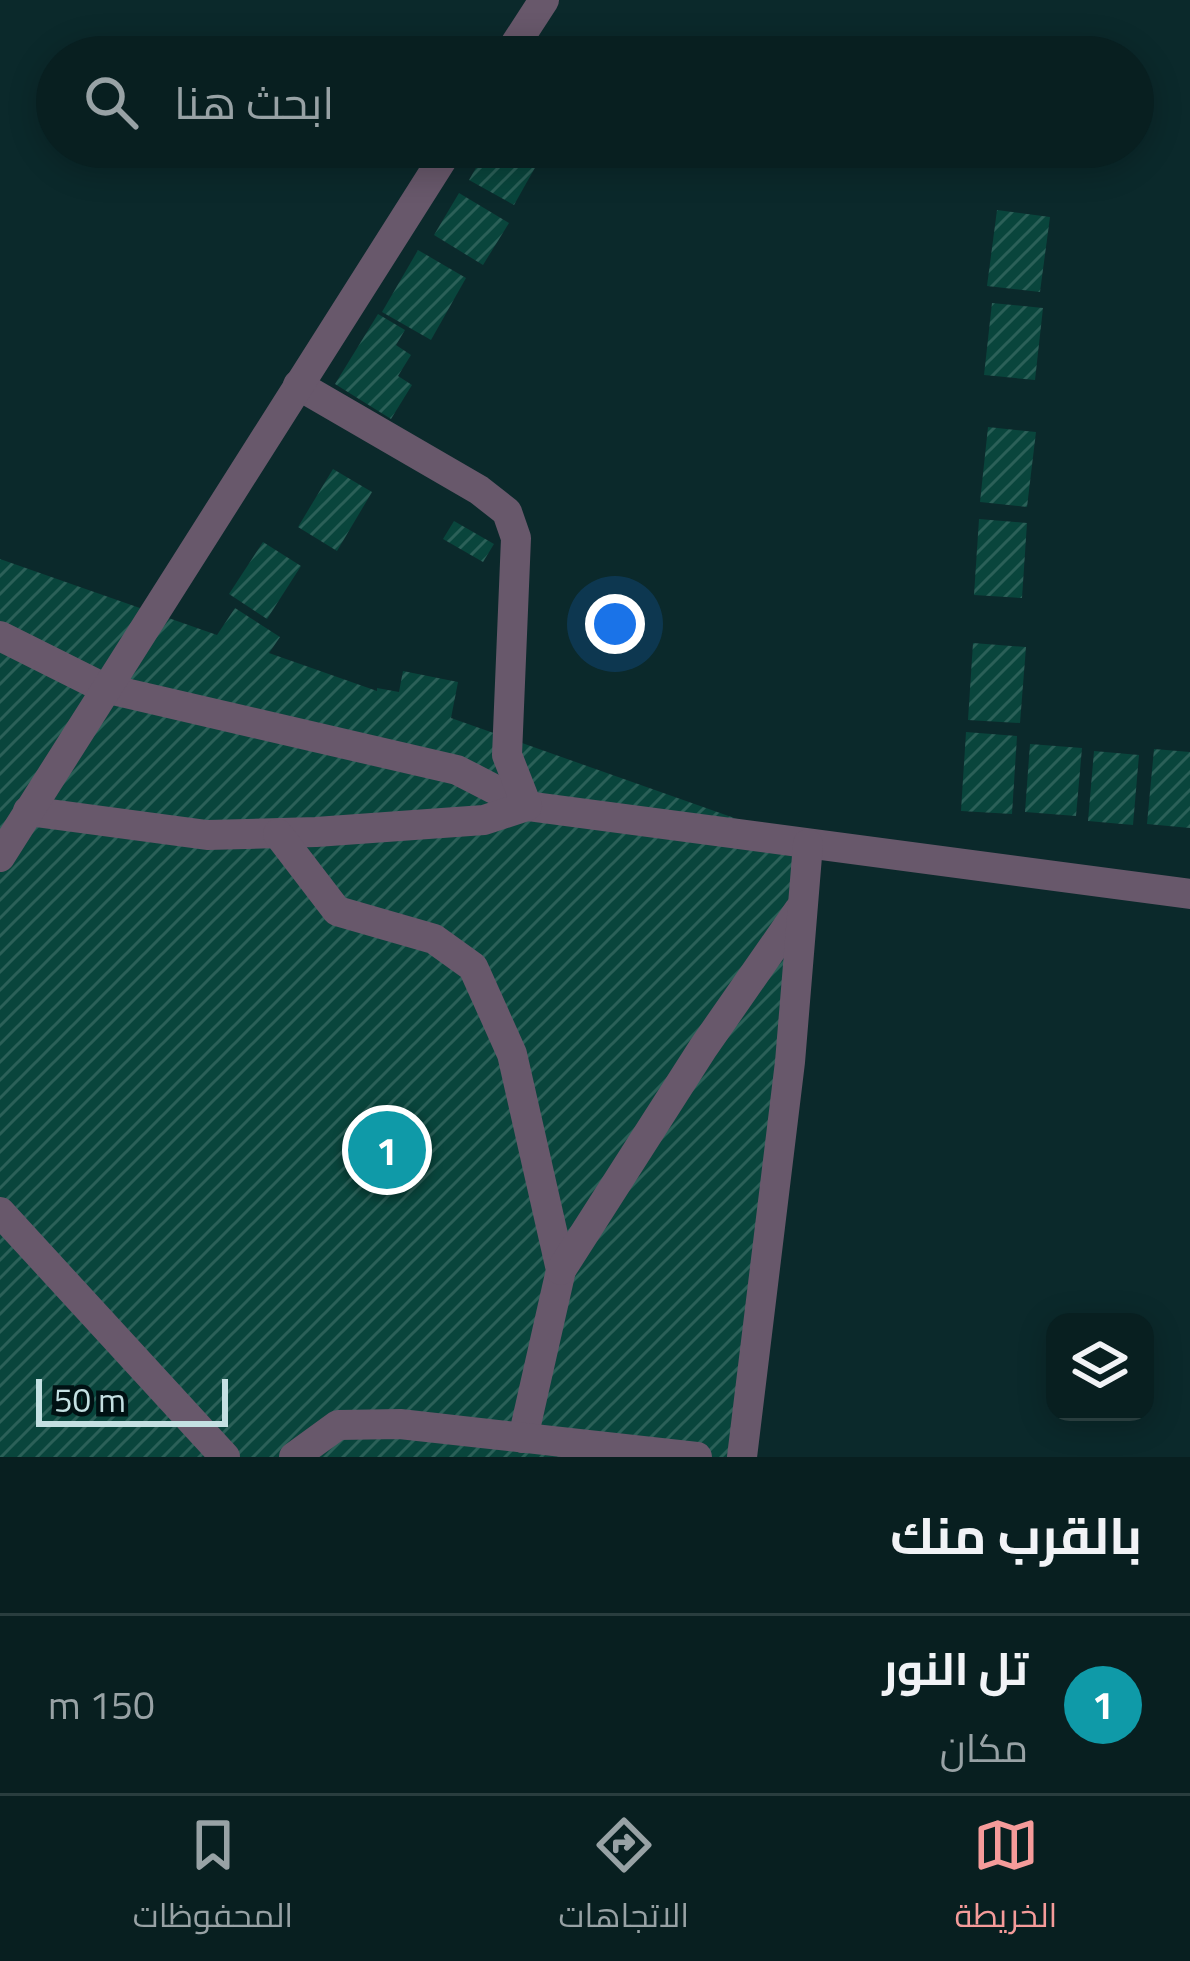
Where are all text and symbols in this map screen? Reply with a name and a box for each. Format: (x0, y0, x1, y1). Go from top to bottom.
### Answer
search box (36, 36, 1154, 168)
text: ابحث هنا (174, 68, 334, 136)
icon: search (78, 69, 144, 135)
your location (585, 594, 645, 654)
pin: 1 (348, 1105, 426, 1195)
map controls (1046, 1313, 1154, 1421)
button: layers (1046, 1313, 1154, 1421)
scale bar (36, 1373, 228, 1426)
text: 50 m (54, 1375, 126, 1425)
text: بالقرب منك (890, 1496, 1142, 1574)
text: تل النور (882, 1634, 1028, 1702)
text: 150 m (48, 1675, 155, 1734)
text: 1 (1092, 1675, 1114, 1734)
text: مكان (940, 1718, 1028, 1777)
tab: المحفوظات (133, 1812, 293, 1946)
tab: الاتجاهات (559, 1812, 689, 1946)
tab: الخريطة (954, 1812, 1057, 1946)

